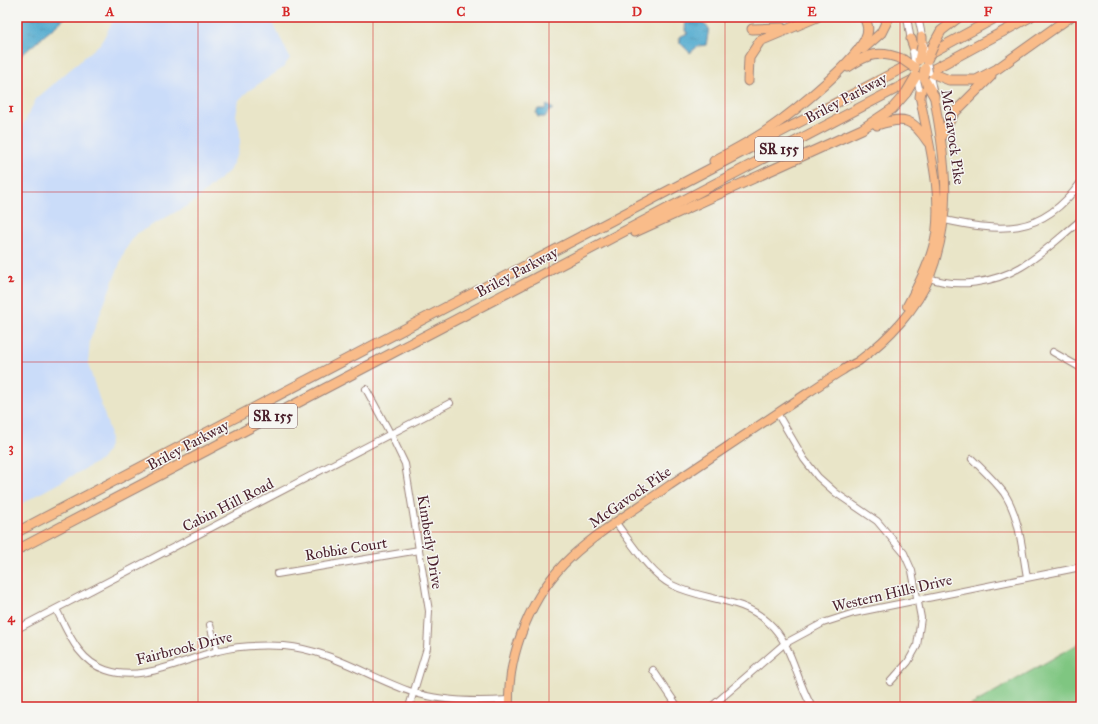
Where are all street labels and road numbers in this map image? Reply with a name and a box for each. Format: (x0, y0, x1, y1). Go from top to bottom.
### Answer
street label: Briley Parkway (802, 68, 891, 127)
street label: McGavock Pike (937, 88, 969, 186)
road number: SR 155 (755, 137, 803, 161)
street label: Briley Parkway (473, 242, 562, 301)
road number: SR 155 (249, 404, 297, 428)
street label: Briley Parkway (144, 415, 233, 474)
street label: McGavock Pike (586, 462, 674, 532)
street label: Cabin Hill Road (180, 474, 277, 536)
street label: Kimberly Drive (414, 494, 446, 590)
street label: Robbie Court (304, 534, 389, 564)
street label: Western Hills Drive (830, 570, 954, 616)
street label: Fairbrook Drive (134, 627, 234, 669)

